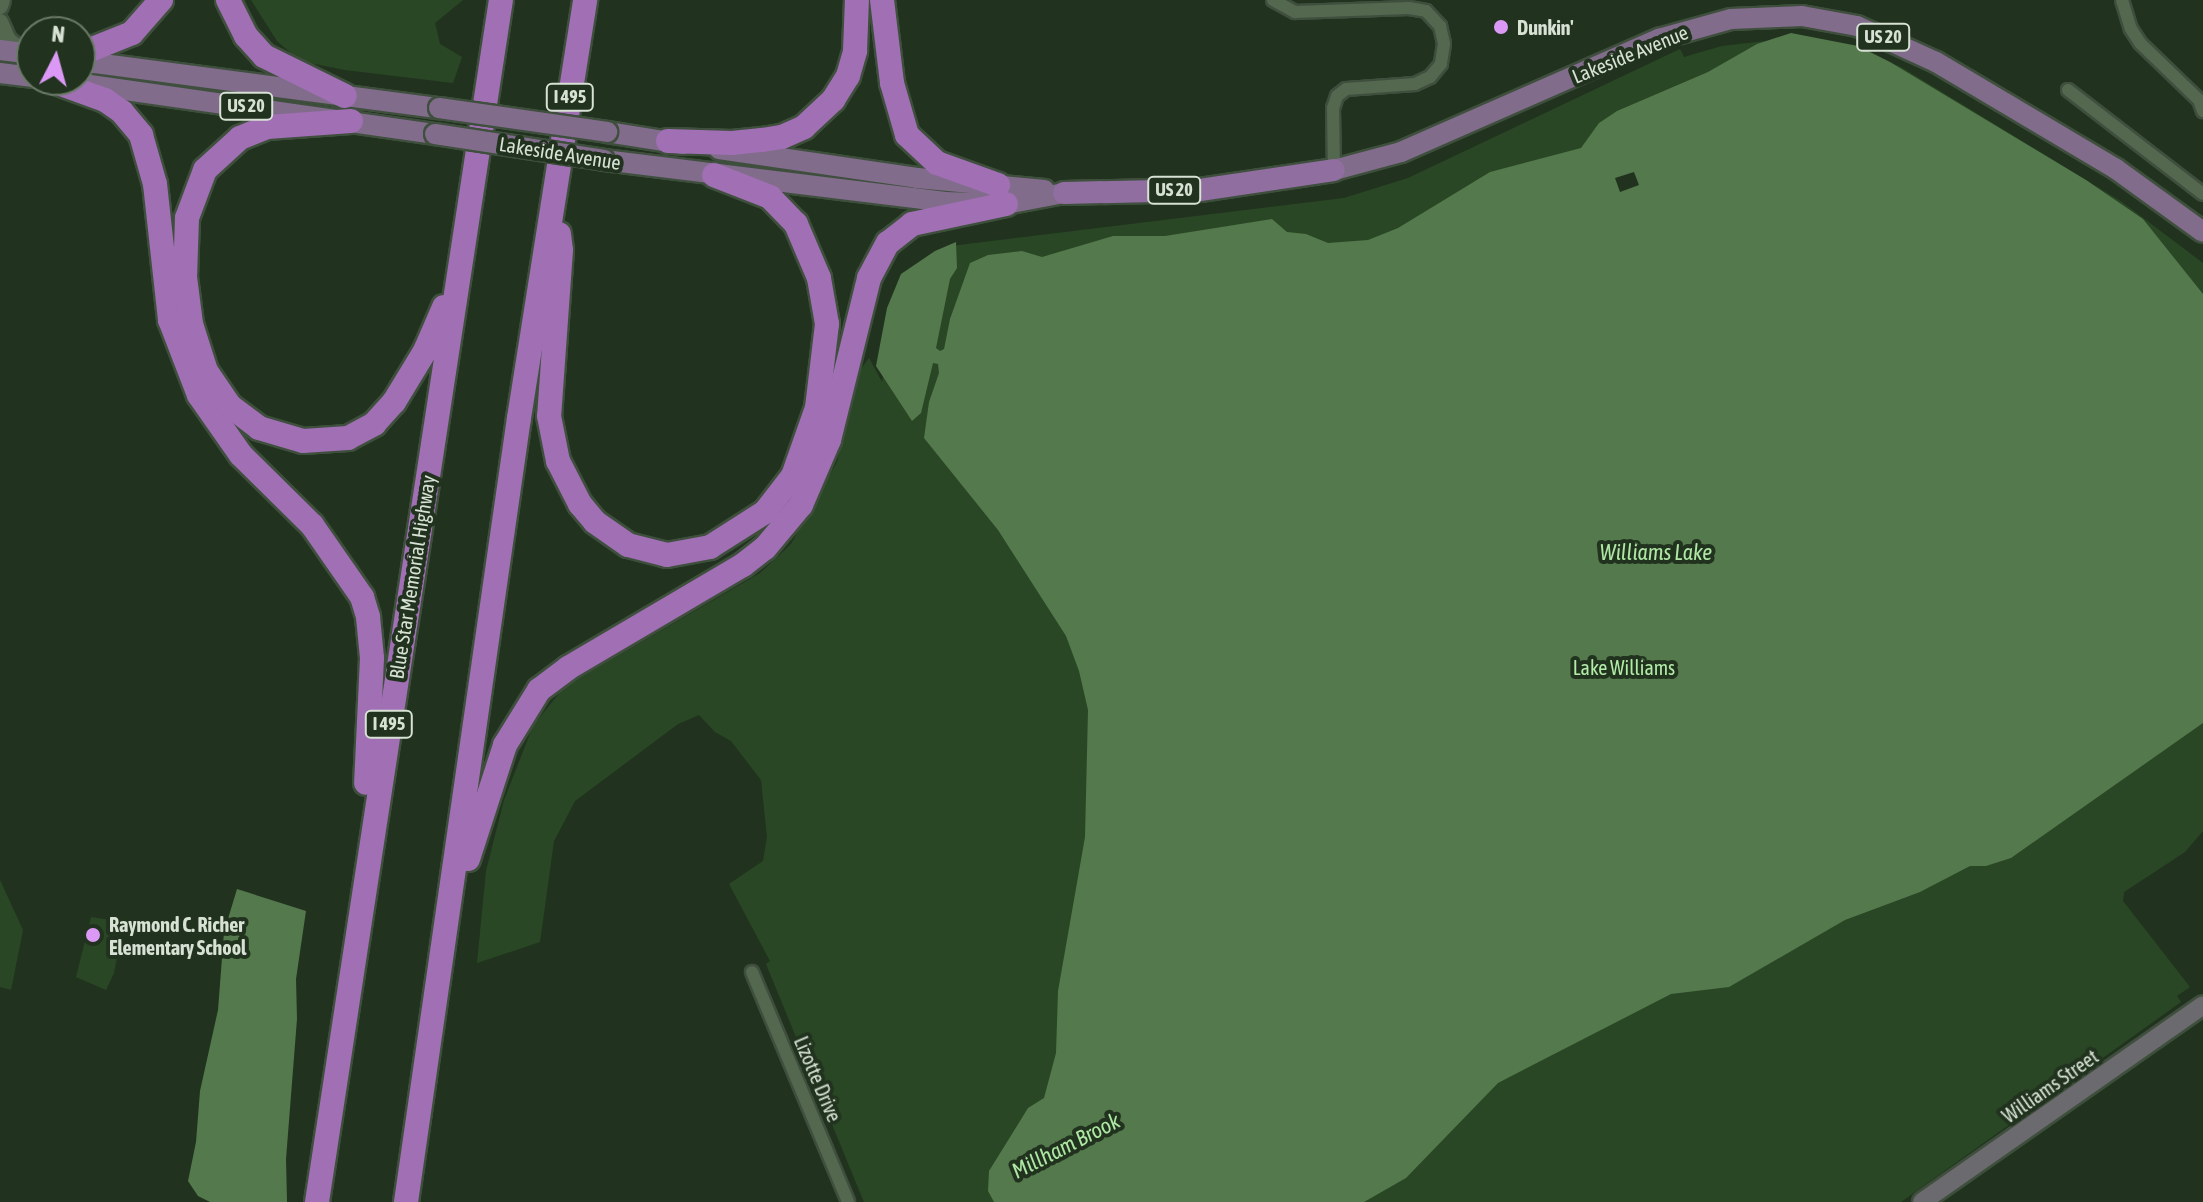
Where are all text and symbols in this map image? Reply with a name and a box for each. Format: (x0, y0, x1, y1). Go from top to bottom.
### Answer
place label: Dunkin' (1517, 15, 1573, 39)
north arrow (16, 16, 96, 96)
marker: Dunkin' (1492, 18, 1510, 36)
street label: Lakeside Avenue (1569, 20, 1691, 88)
text: N (50, 21, 66, 48)
road number: US 20 (1855, 23, 1911, 51)
road number: I 495 (544, 83, 596, 111)
road number: US 20 (218, 92, 274, 120)
street label: Lakeside Avenue (497, 132, 623, 174)
road number: US 20 (1146, 176, 1202, 204)
street label: Blue Star Memorial Highway (384, 473, 440, 681)
water label: Williams Lake (1600, 540, 1712, 566)
park label: Lake Williams (1573, 655, 1675, 679)
road number: I 495 (363, 710, 415, 738)
place label: Raymond C. Richer Elementary School (109, 912, 246, 959)
marker: Raymond C. Richer Elementary School (84, 926, 102, 944)
street label: Lizotte Drive (789, 1033, 847, 1125)
street label: Williams Street (1997, 1044, 2103, 1128)
water label: Millham Brook (1008, 1107, 1124, 1185)

